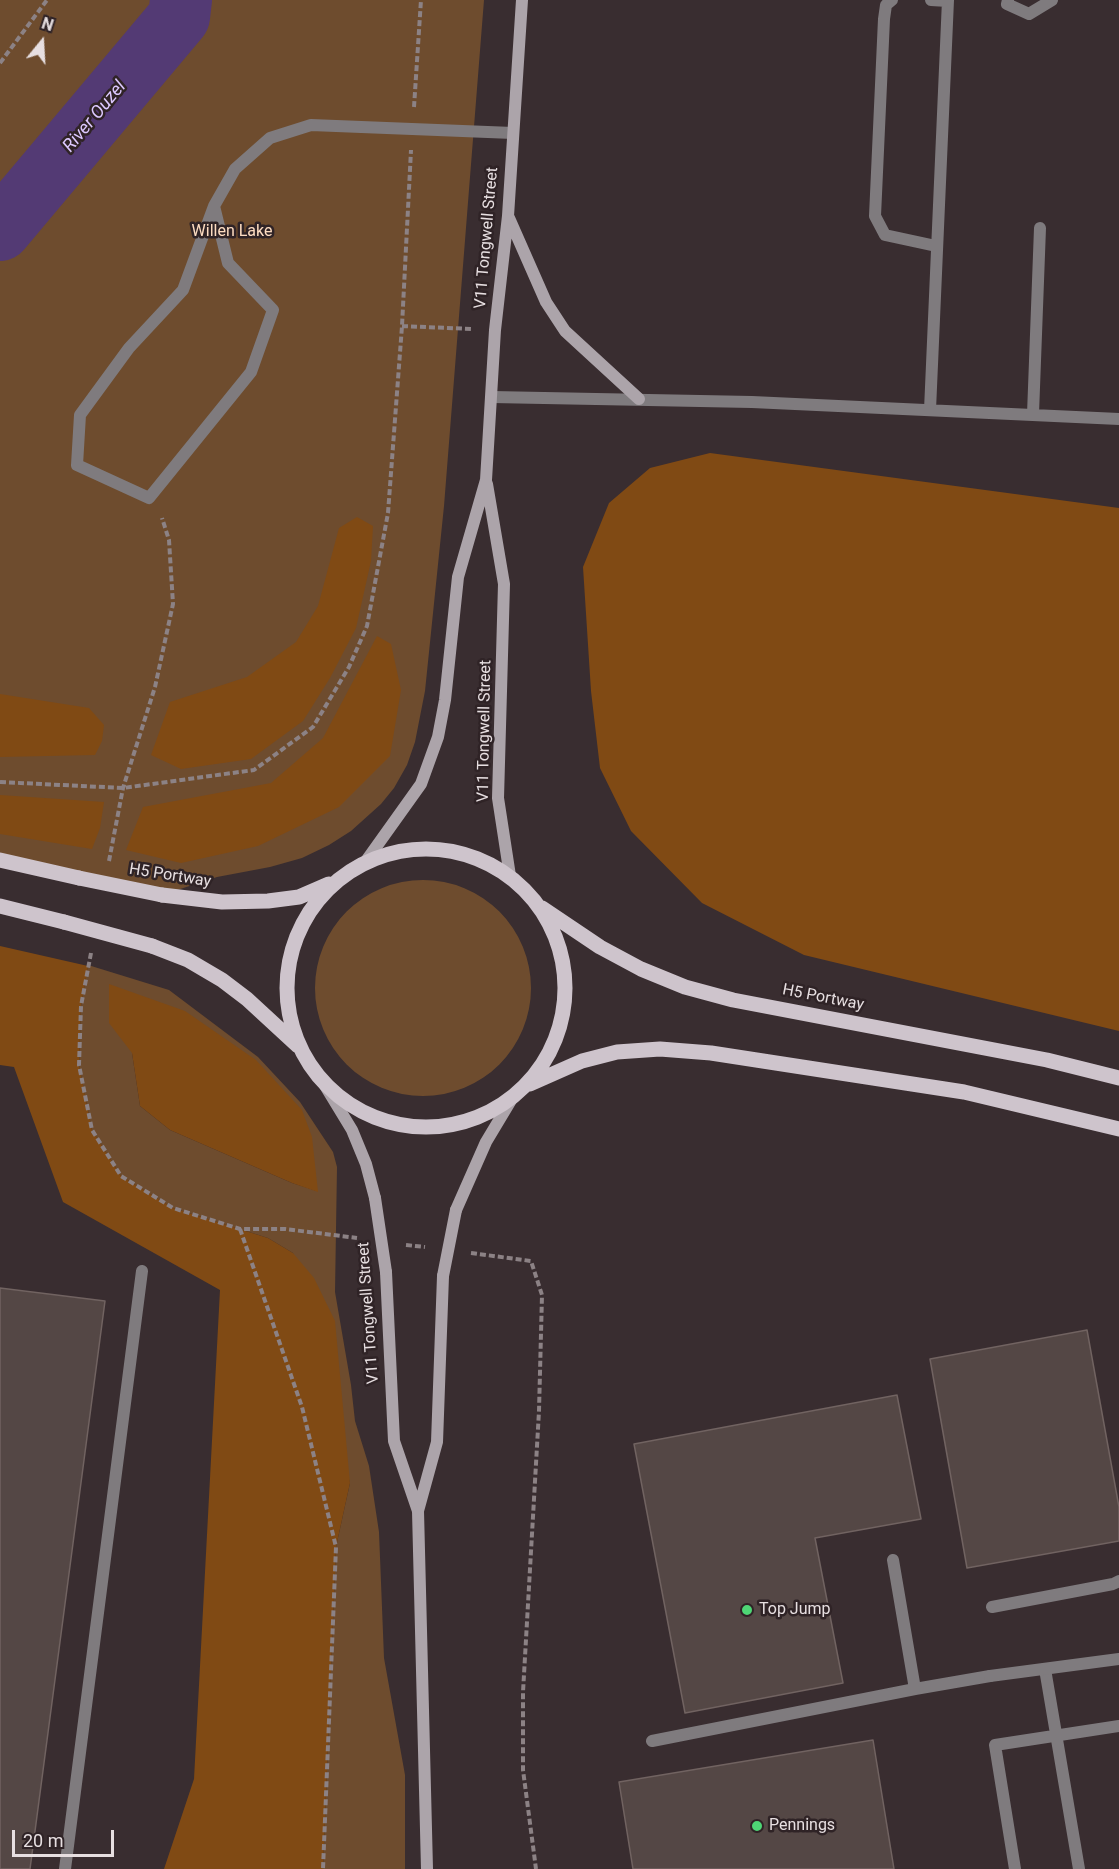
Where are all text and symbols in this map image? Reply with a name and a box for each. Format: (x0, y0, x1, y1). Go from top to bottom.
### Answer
north arrow (12, 12, 72, 72)
text: N (39, 14, 56, 35)
water label: River Ouzel (59, 77, 131, 157)
street label: V11 Tongwell Street (471, 166, 503, 310)
park label: Willen Lake (192, 222, 272, 242)
street label: V11 Tongwell Street (474, 660, 496, 802)
street label: H5 Portway (128, 860, 212, 892)
street label: H5 Portway (781, 981, 865, 1015)
street label: V11 Tongwell Street (354, 1241, 384, 1385)
place label: Top Jump (759, 1600, 831, 1620)
marker: Top Jump (740, 1603, 754, 1617)
place label: Pennings (769, 1816, 835, 1836)
scale bar (15, 1818, 117, 1856)
marker: Pennings (750, 1819, 764, 1833)
text: 20 m (23, 1830, 63, 1851)

